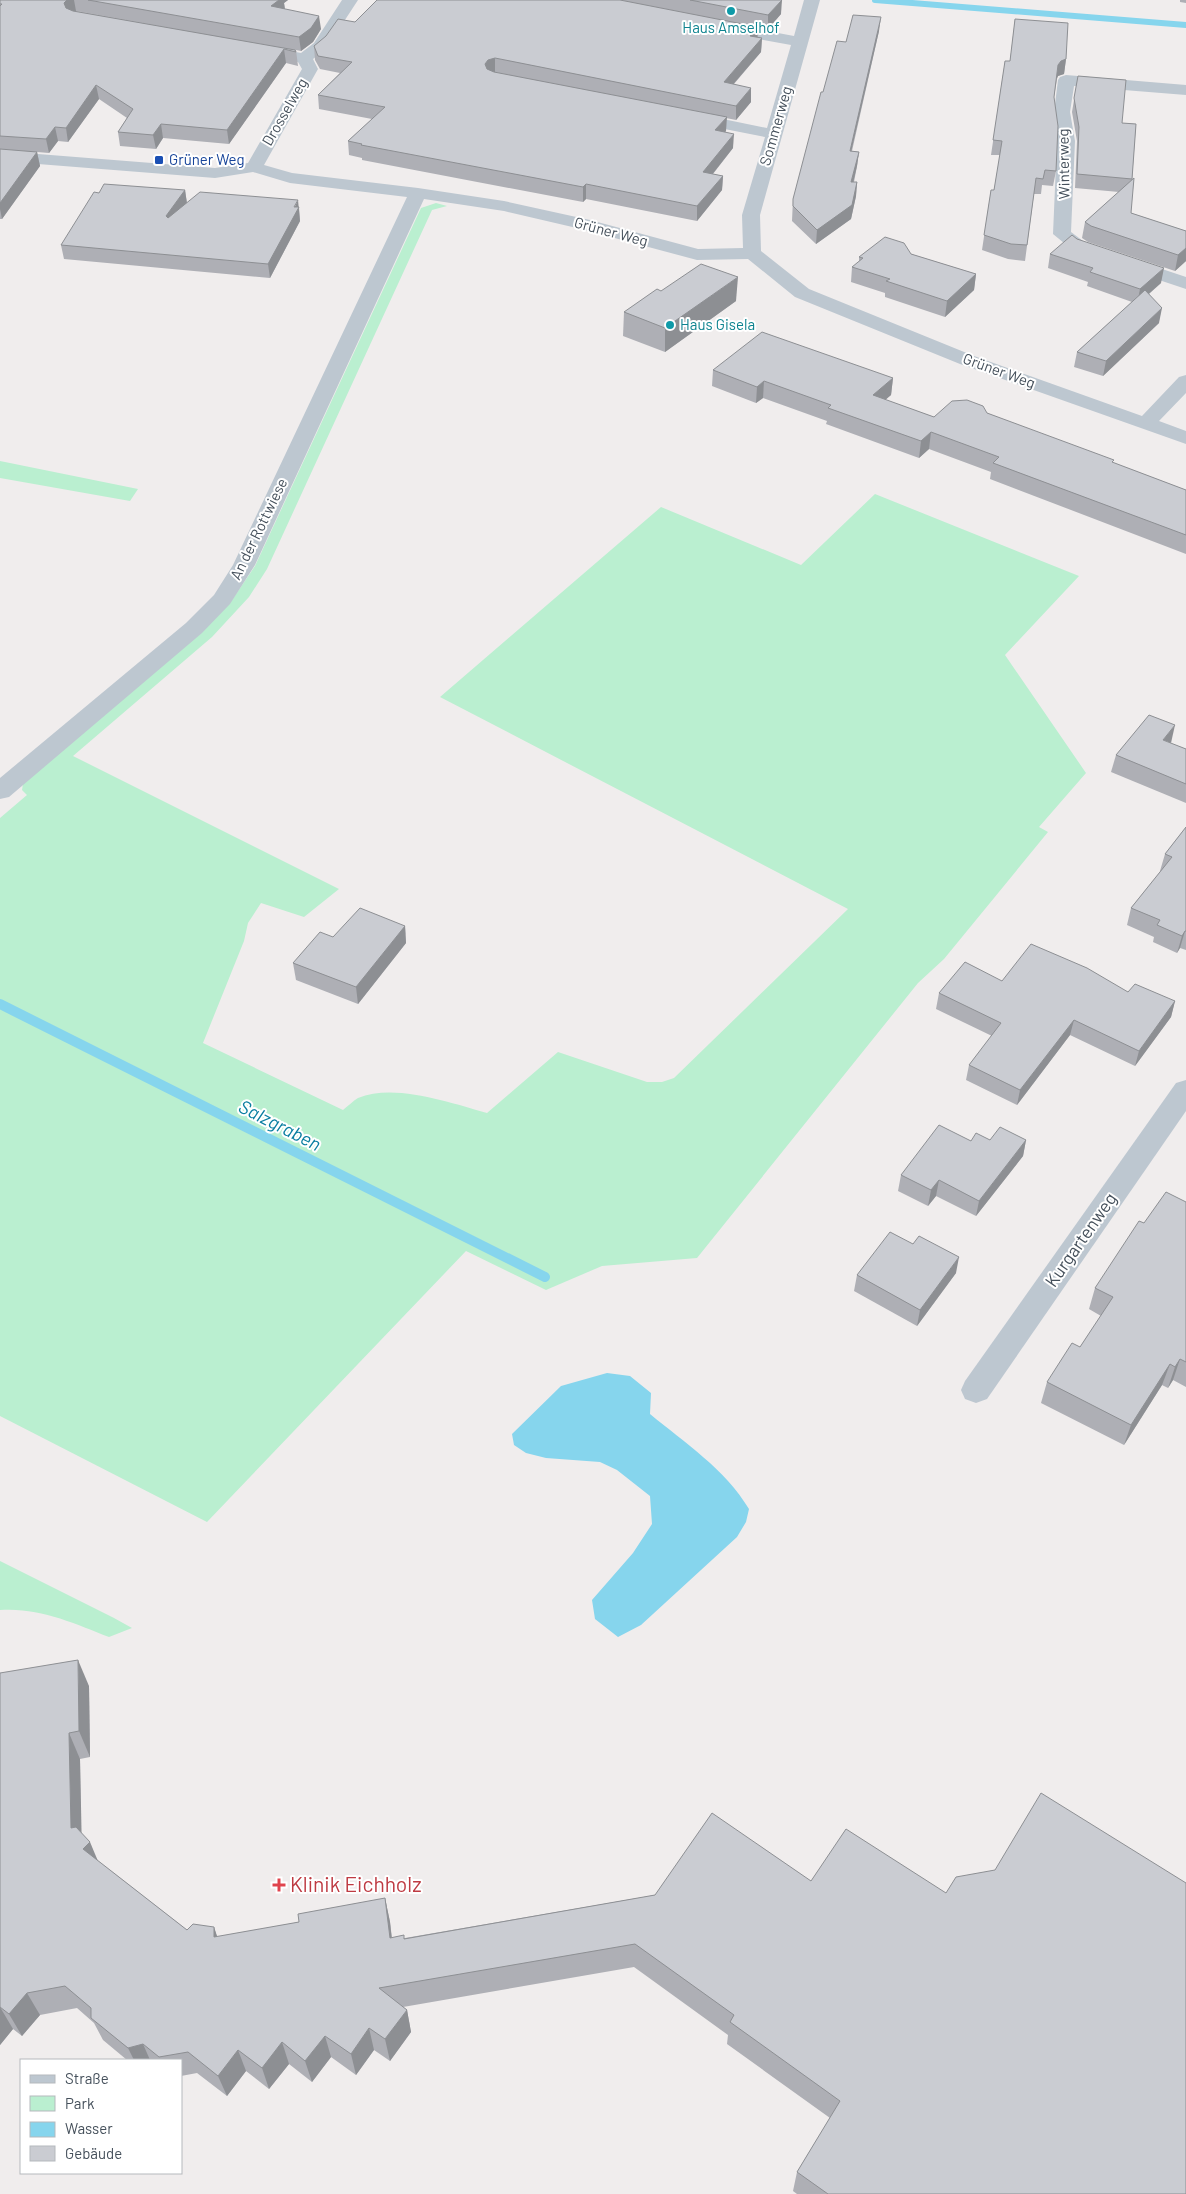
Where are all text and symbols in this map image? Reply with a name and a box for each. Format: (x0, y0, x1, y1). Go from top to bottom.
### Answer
marker: Haus Amselhof (725, 5, 737, 17)
place label: Haus Amselhof (682, 18, 780, 36)
street label: Drosselweg (258, 74, 311, 149)
street label: Sommerweg (755, 84, 795, 168)
street label: Winterweg (1053, 128, 1073, 200)
place label: Grüner Weg (169, 150, 245, 168)
marker: Grüner Weg (153, 154, 165, 166)
street label: Grüner Weg (572, 213, 650, 250)
place label: Haus Gisela (680, 315, 755, 333)
marker: Haus Gisela (664, 319, 676, 331)
street label: Grüner Weg (961, 349, 1038, 391)
street label: An der Rottwiese (226, 475, 290, 582)
water label: Salzgraben (235, 1094, 325, 1155)
street label: Kurgartenweg (1040, 1188, 1121, 1291)
place label: Klinik Eichholz (290, 1871, 421, 1896)
marker: Klinik Eichholz (272, 1878, 286, 1892)
legend (20, 2059, 182, 2174)
text: Straße (65, 2069, 109, 2087)
text: Park (65, 2094, 95, 2112)
text: Wasser (65, 2119, 113, 2137)
text: Gebäude (65, 2144, 122, 2162)

